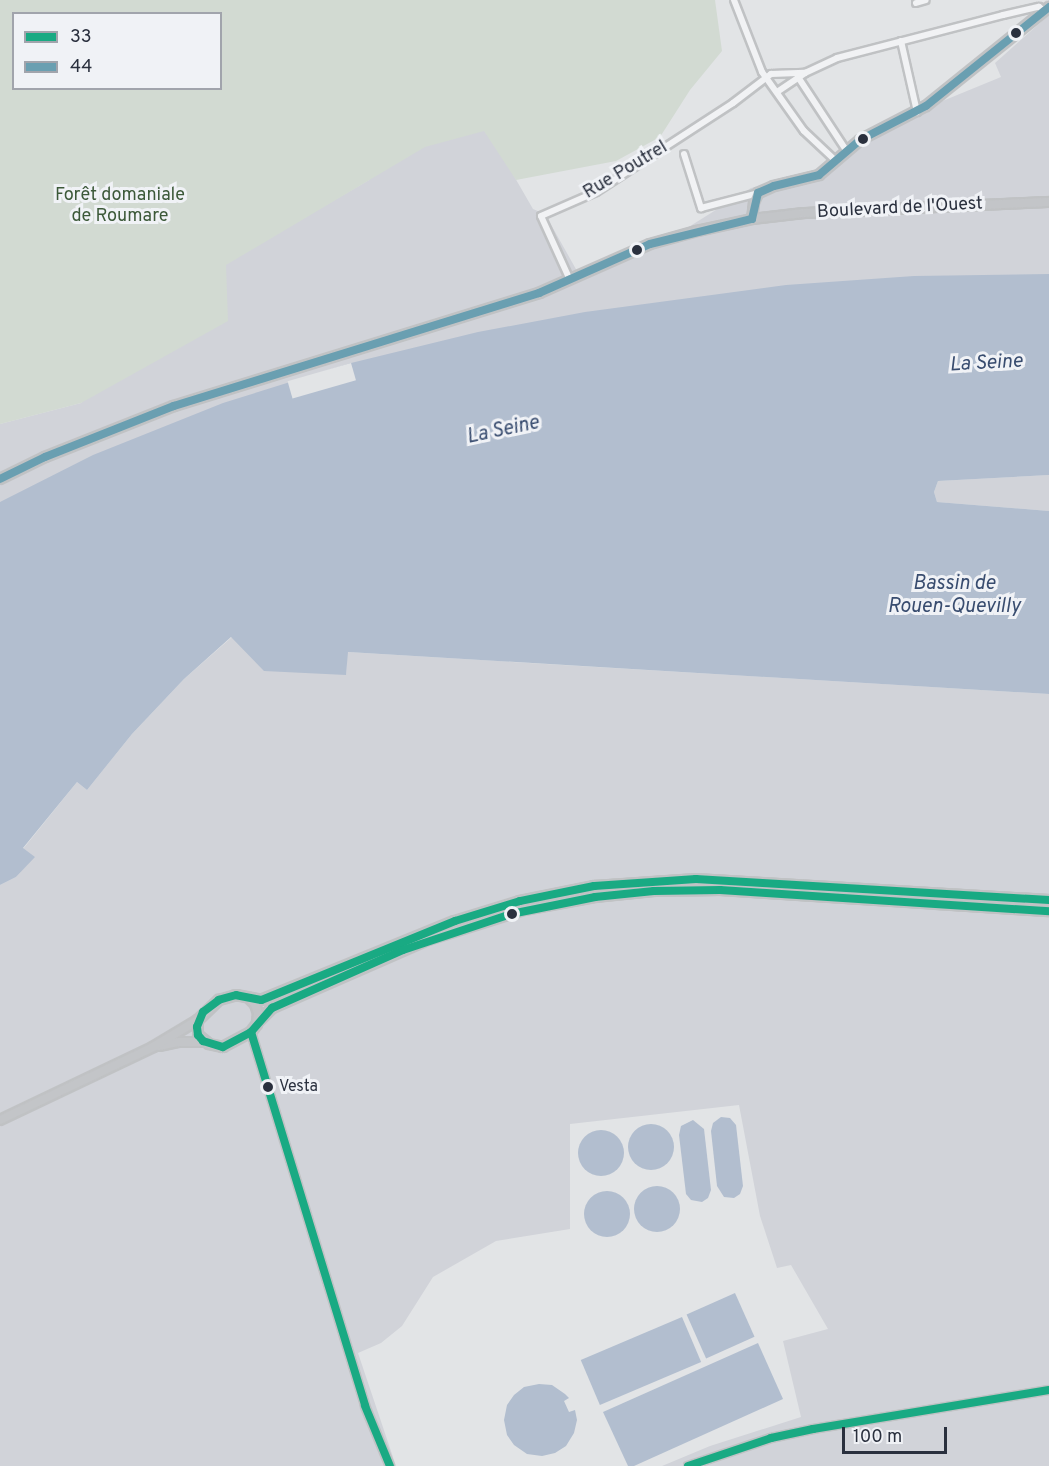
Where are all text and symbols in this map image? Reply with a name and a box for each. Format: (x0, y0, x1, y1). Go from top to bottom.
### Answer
legend (12, 12, 222, 90)
text: 33 (70, 26, 92, 49)
unlabelled marker (1010, 27, 1022, 39)
text: 44 (70, 56, 92, 79)
unlabelled marker (857, 133, 869, 145)
street label: Rue Poutrel (580, 137, 672, 205)
park label: Forêt domaniale de Roumare (55, 186, 185, 228)
street label: Boulevard de l'Ouest (817, 194, 983, 224)
unlabelled marker (631, 244, 643, 256)
water label: La Seine (949, 350, 1023, 378)
water label: La Seine (465, 412, 541, 450)
water label: Bassin de Rouen-Quevilly (888, 573, 1020, 620)
unlabelled marker (506, 908, 518, 920)
place label: Vesta (279, 1077, 318, 1097)
marker: Vesta (262, 1081, 274, 1093)
scale bar (845, 1415, 950, 1453)
text: 100 m (853, 1426, 902, 1449)

